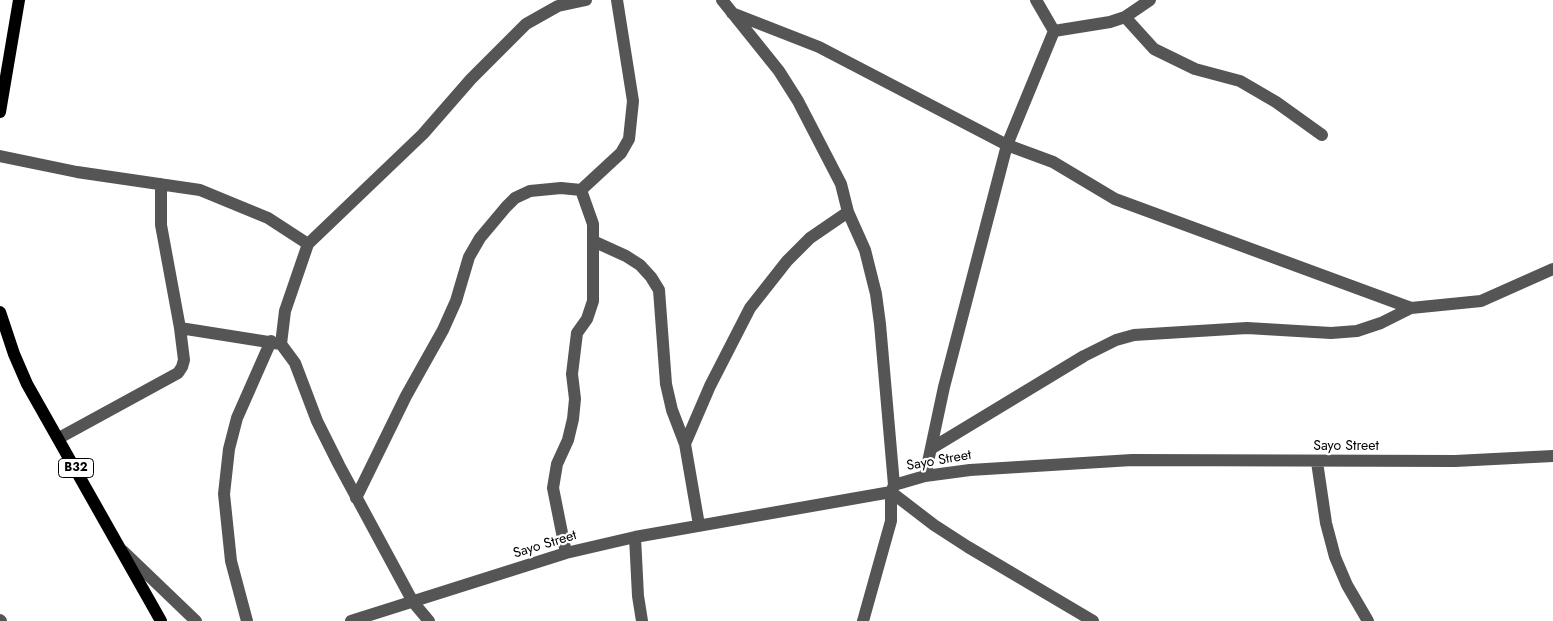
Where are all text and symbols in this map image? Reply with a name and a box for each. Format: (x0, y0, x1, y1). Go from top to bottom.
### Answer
street label: Sayo Street (1313, 439, 1379, 455)
street label: Sayo Street (905, 447, 973, 475)
road number: B32 (58, 458, 94, 478)
street label: Sayo Street (511, 527, 579, 563)

